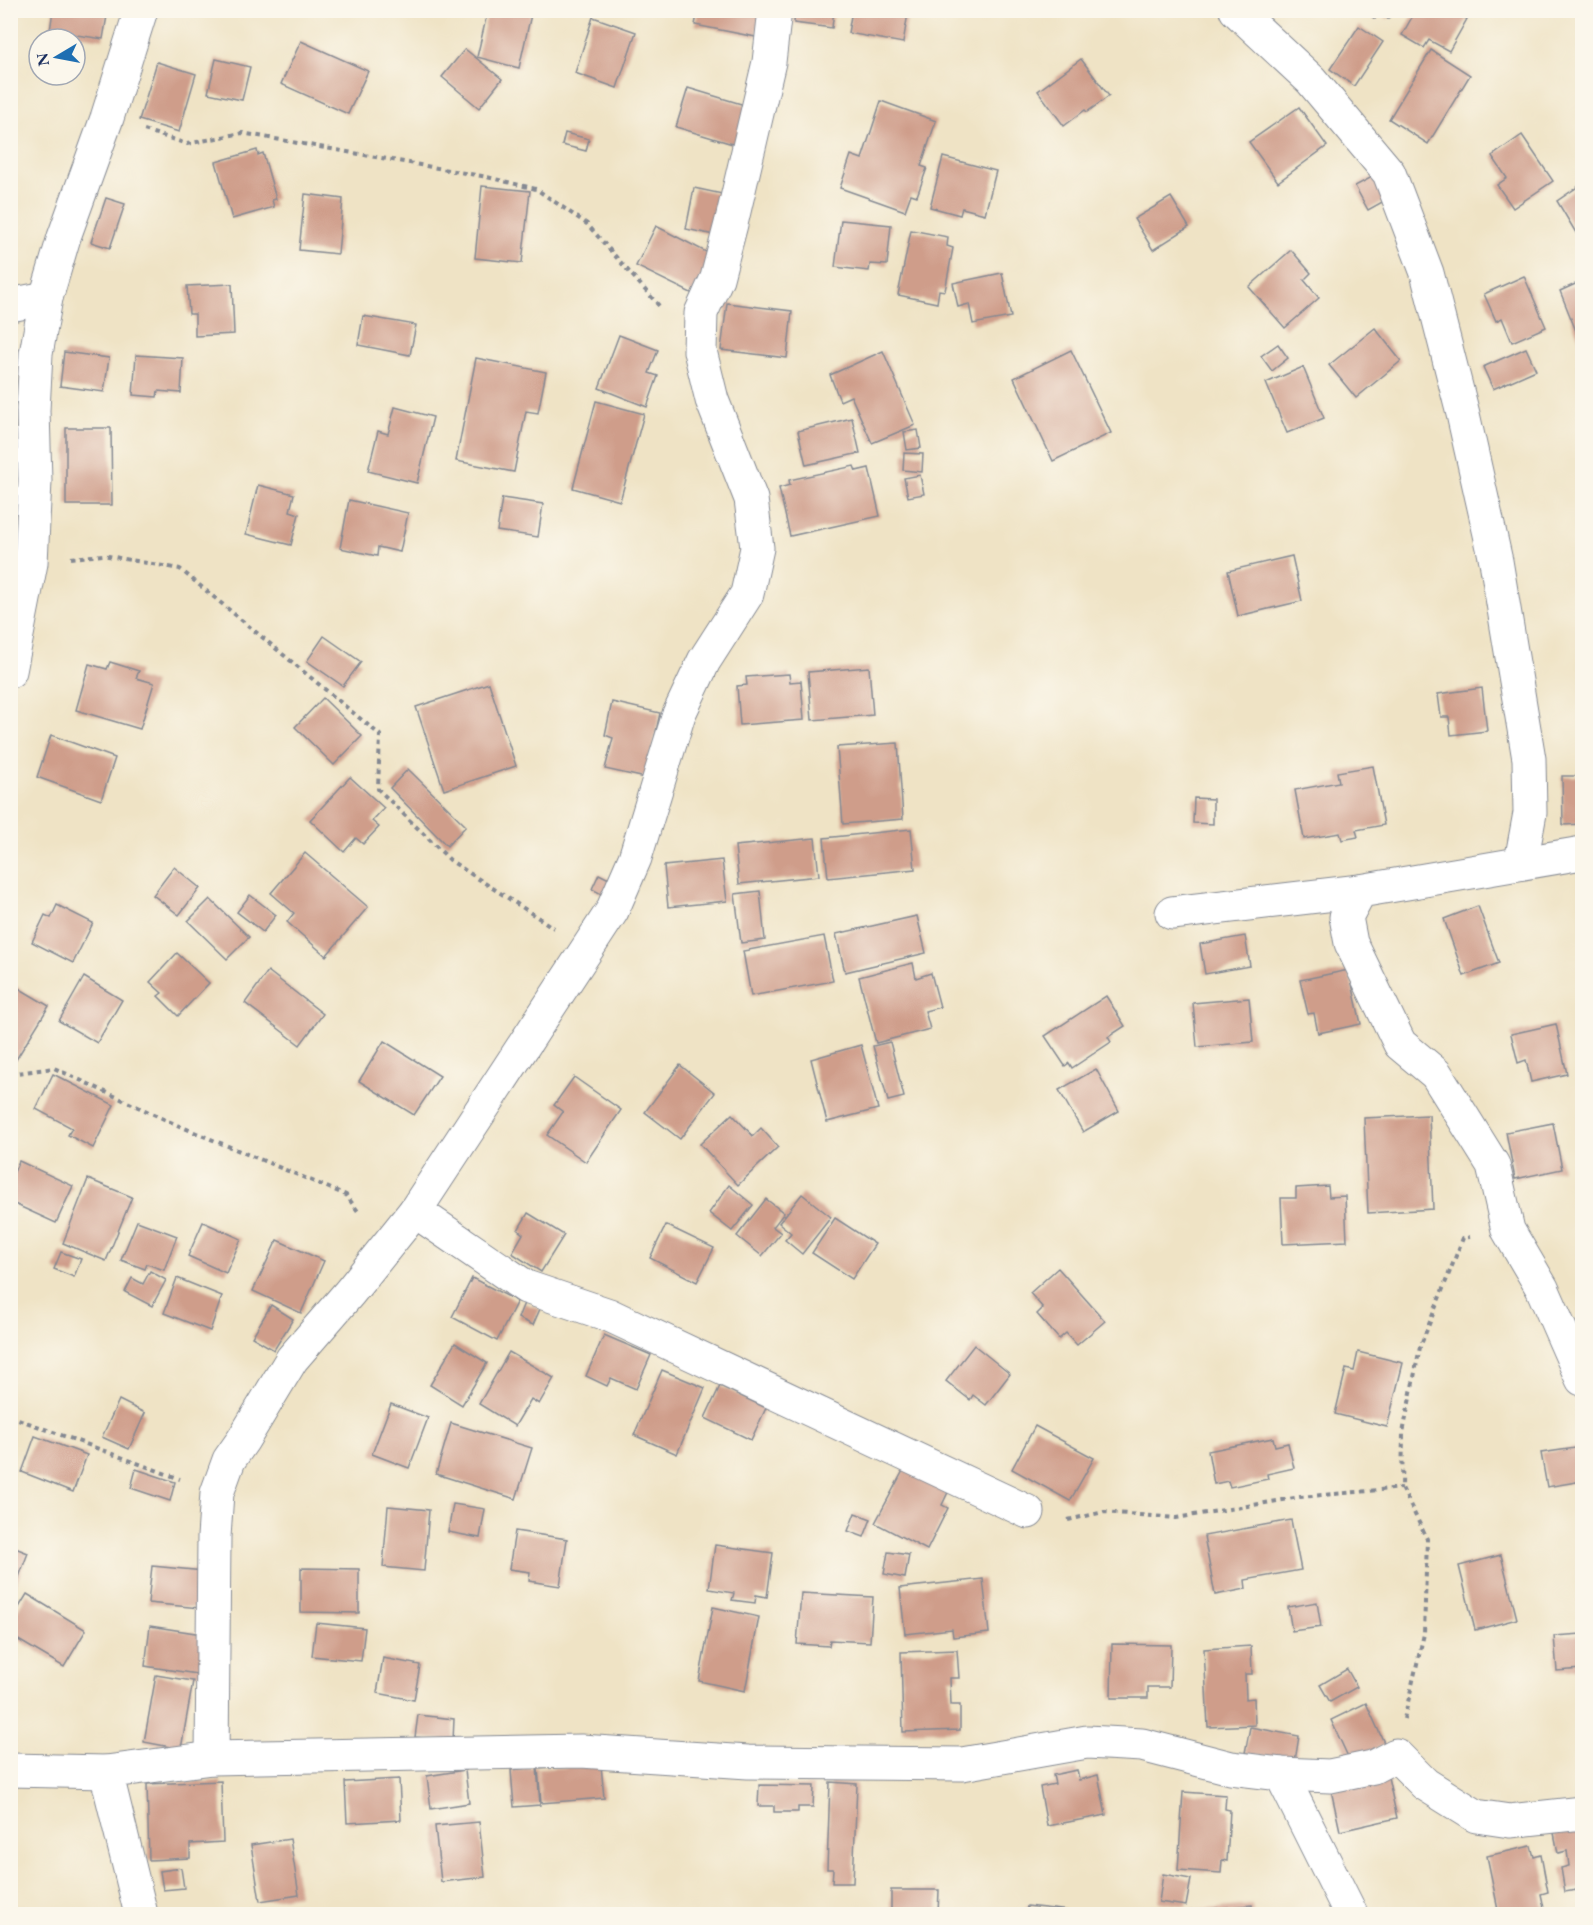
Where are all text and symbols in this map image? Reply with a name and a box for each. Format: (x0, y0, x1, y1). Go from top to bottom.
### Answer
north arrow (27, 27, 87, 87)
text: N (31, 51, 54, 68)

